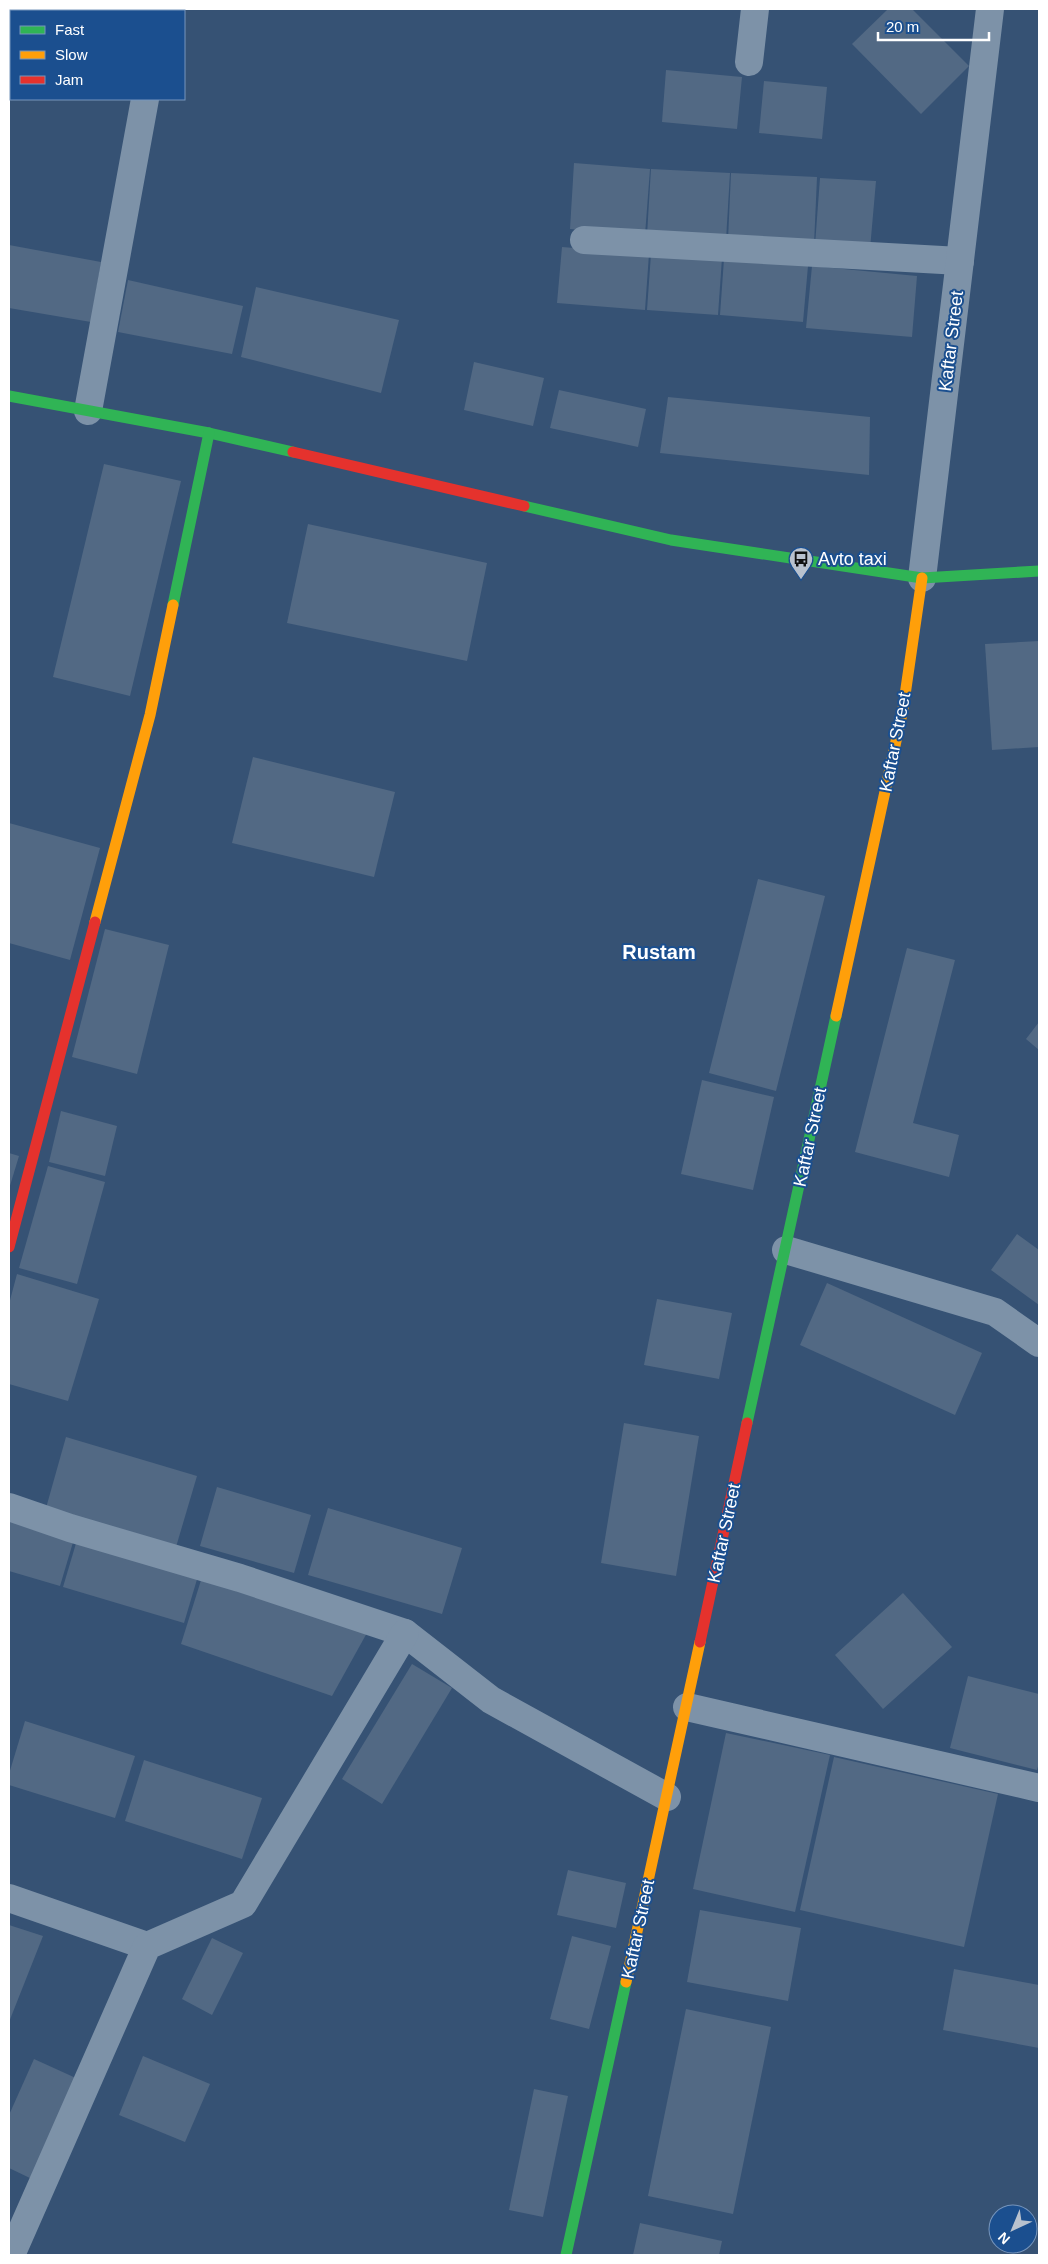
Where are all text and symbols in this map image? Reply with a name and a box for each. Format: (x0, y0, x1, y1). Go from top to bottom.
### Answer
legend (10, 10, 185, 100)
scale bar (878, 10, 989, 42)
text: 20 m (886, 18, 919, 35)
text: Fast (55, 21, 85, 38)
text: Slow (55, 46, 88, 63)
text: Jam (55, 71, 83, 88)
street label: Kaftar Street (935, 290, 967, 392)
bus stop icon: Avto taxi (788, 546, 814, 580)
place label: Avto taxi (818, 549, 887, 569)
street label: Kaftar Street (876, 690, 914, 794)
district label: Rustam (622, 941, 696, 963)
street label: Kaftar Street (790, 1085, 830, 1189)
street label: Kaftar Street (704, 1481, 744, 1585)
street label: Kaftar Street (618, 1877, 658, 1981)
north arrow (988, 2204, 1038, 2254)
text: N (995, 2229, 1013, 2248)

